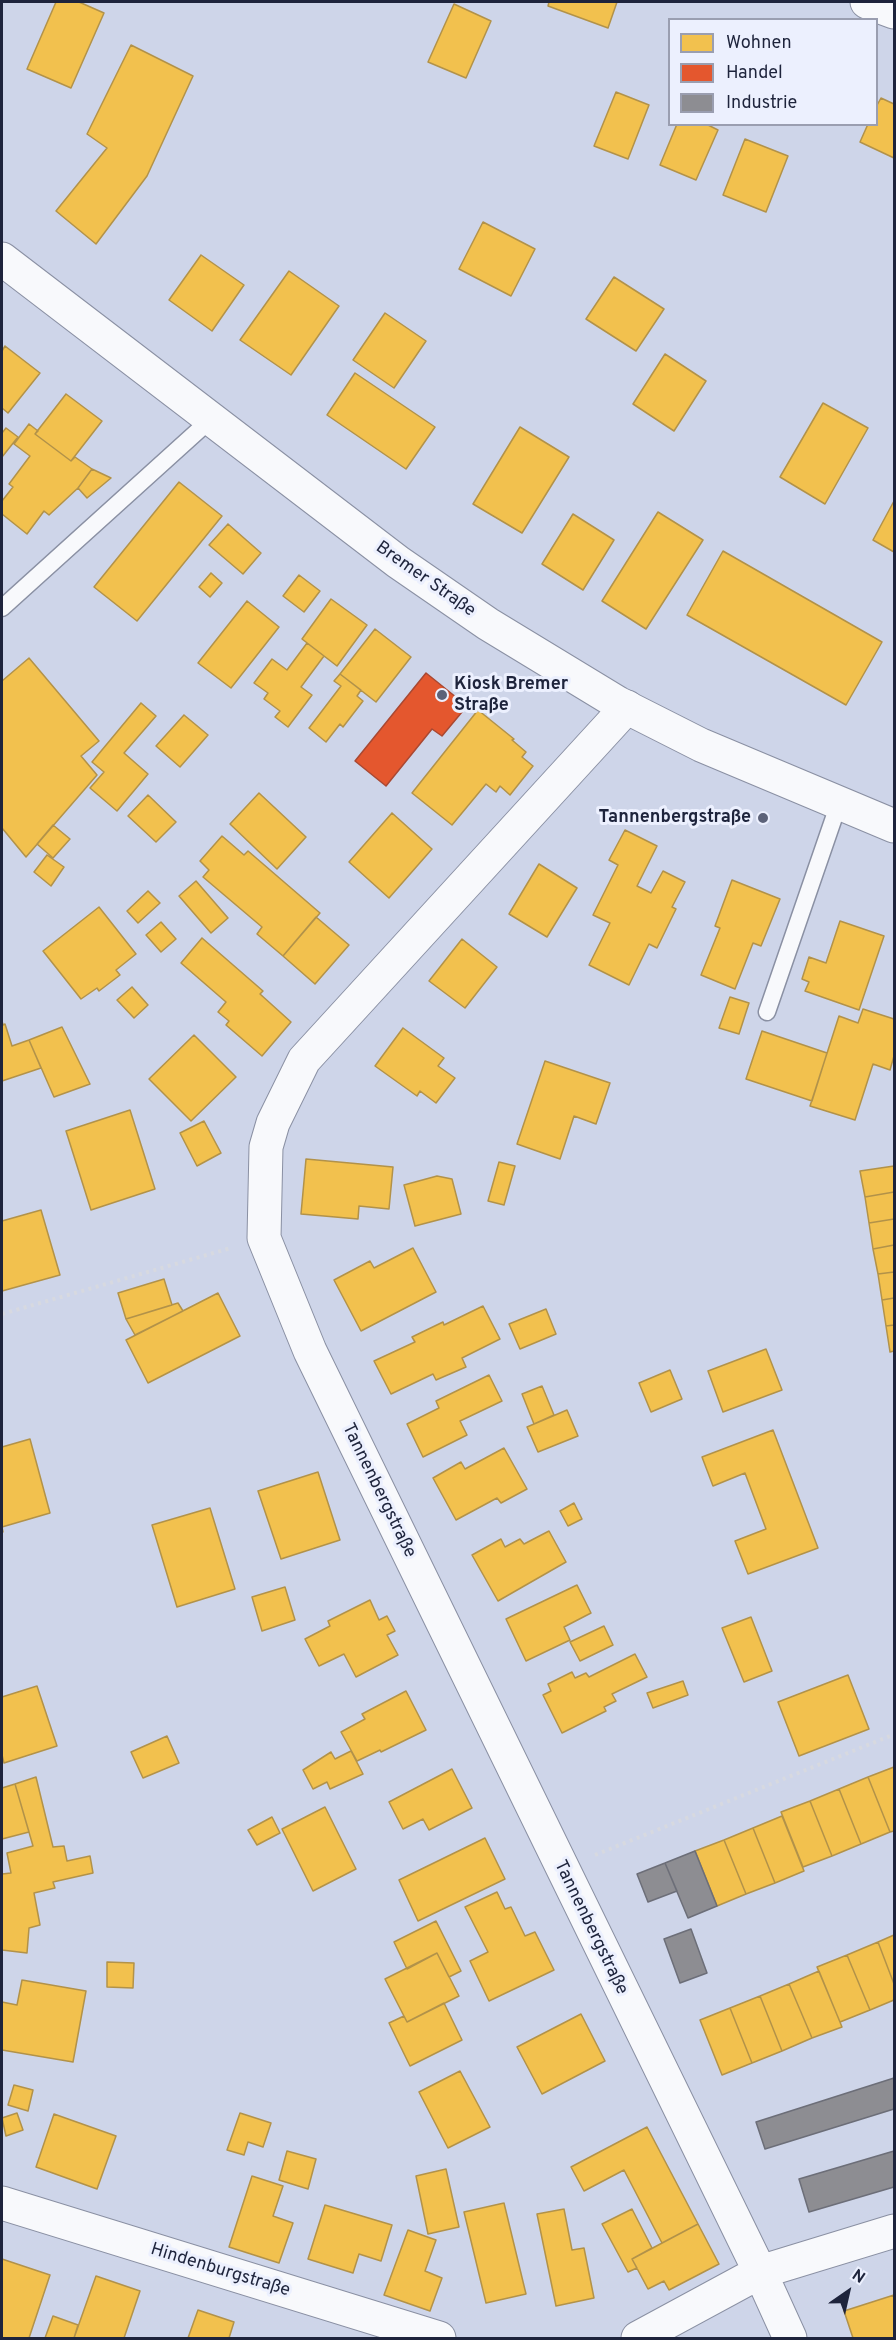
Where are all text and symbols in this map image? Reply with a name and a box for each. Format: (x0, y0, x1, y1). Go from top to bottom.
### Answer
legend (668, 18, 878, 126)
text: Wohnen (726, 32, 792, 55)
text: Handel (726, 62, 783, 85)
text: Industrie (726, 92, 797, 115)
street label: Bremer Straße (371, 538, 479, 622)
place label: Kiosk Bremer Straße (454, 674, 568, 716)
marker: Kiosk Bremer Straße (435, 688, 449, 702)
place label: Tannenbergstraße (598, 807, 751, 829)
marker: Tannenbergstraße (756, 811, 770, 825)
street label: Tannenbergstraße (336, 1420, 420, 1562)
street label: Tannenbergstraße (548, 1857, 632, 1999)
street label: Hindenburgstraße (148, 2240, 292, 2302)
north arrow (818, 2262, 878, 2322)
text: N (848, 2266, 868, 2289)

